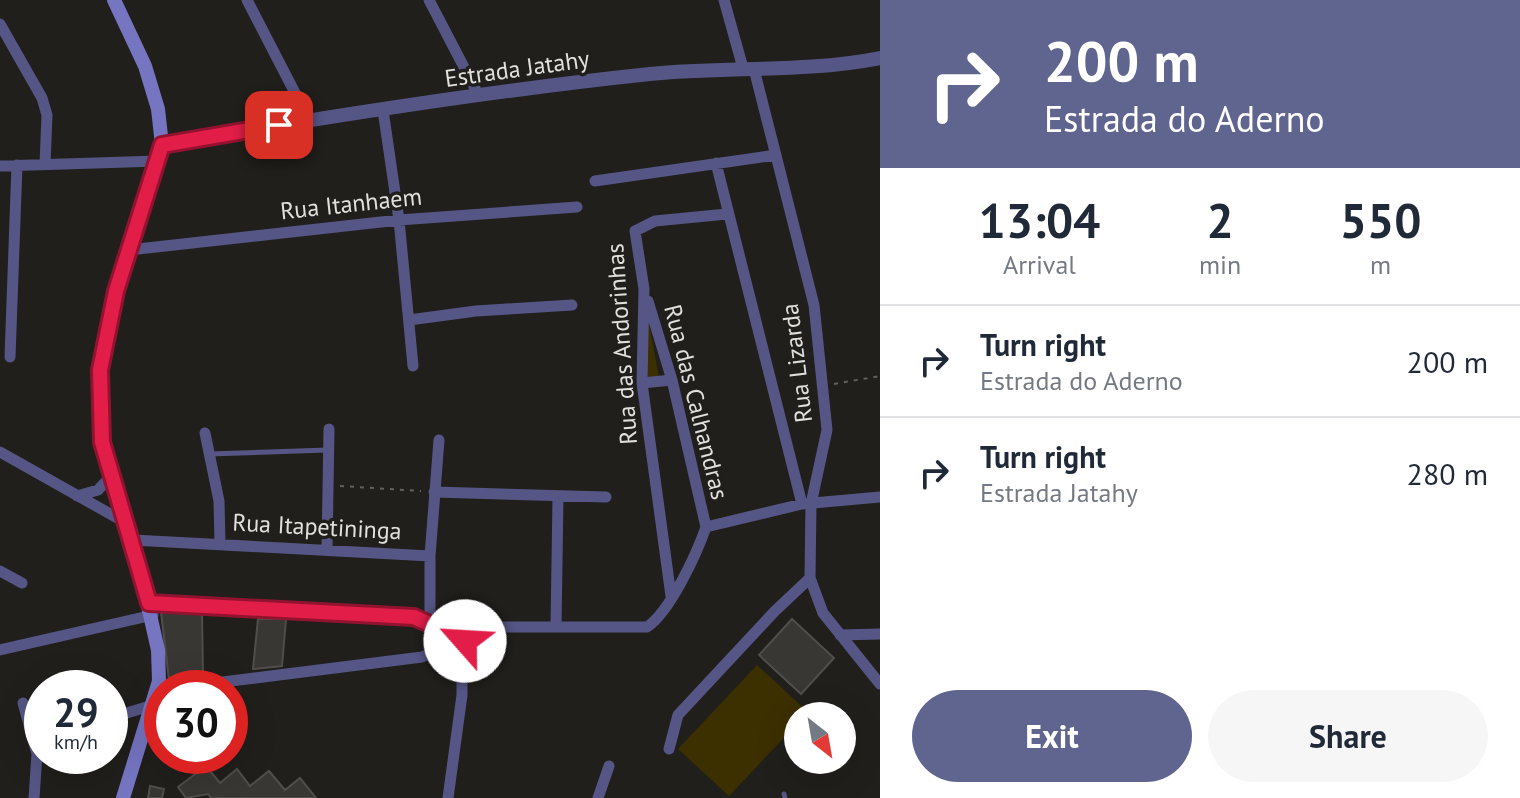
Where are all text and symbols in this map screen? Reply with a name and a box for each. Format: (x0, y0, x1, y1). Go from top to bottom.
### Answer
text: 200 m (1044, 25, 1199, 97)
icon: right (912, 32, 1016, 136)
street label: Estrada Jatahy (443, 43, 591, 94)
pin (245, 91, 313, 159)
text: Estrada do Aderno (1044, 95, 1325, 142)
icon: arrive (257, 103, 301, 147)
street label: Rua Itanhaem (279, 181, 423, 226)
text: 13:04 (979, 189, 1100, 251)
text: 2 (1206, 189, 1234, 251)
text: 550 (1340, 189, 1421, 251)
street label: Rua das Andorinhas (599, 242, 644, 446)
text: Arrival (1003, 248, 1076, 281)
text: min (1199, 248, 1241, 281)
text: m (1370, 248, 1391, 281)
street label: Rua das Calhandras (657, 301, 736, 503)
street label: Rua Lizarda (774, 302, 819, 424)
text: Turn right (980, 325, 1106, 364)
icon: right (912, 339, 956, 383)
text: 200 m (1407, 342, 1488, 381)
text: Estrada do Aderno (980, 364, 1183, 397)
text: Turn right (980, 437, 1106, 476)
icon: right (912, 451, 956, 495)
text: 280 m (1407, 454, 1488, 493)
text: Estrada Jatahy (980, 476, 1138, 509)
street label: Rua Itapetininga (232, 507, 402, 546)
position arrow (423, 599, 507, 683)
speed limit sign: 30 (144, 670, 248, 774)
text: 29 (53, 686, 99, 738)
button: Exit (912, 690, 1192, 782)
button: Share (1208, 690, 1488, 782)
north arrow (784, 702, 856, 774)
map controls (784, 702, 856, 774)
text: km/h (54, 729, 98, 755)

